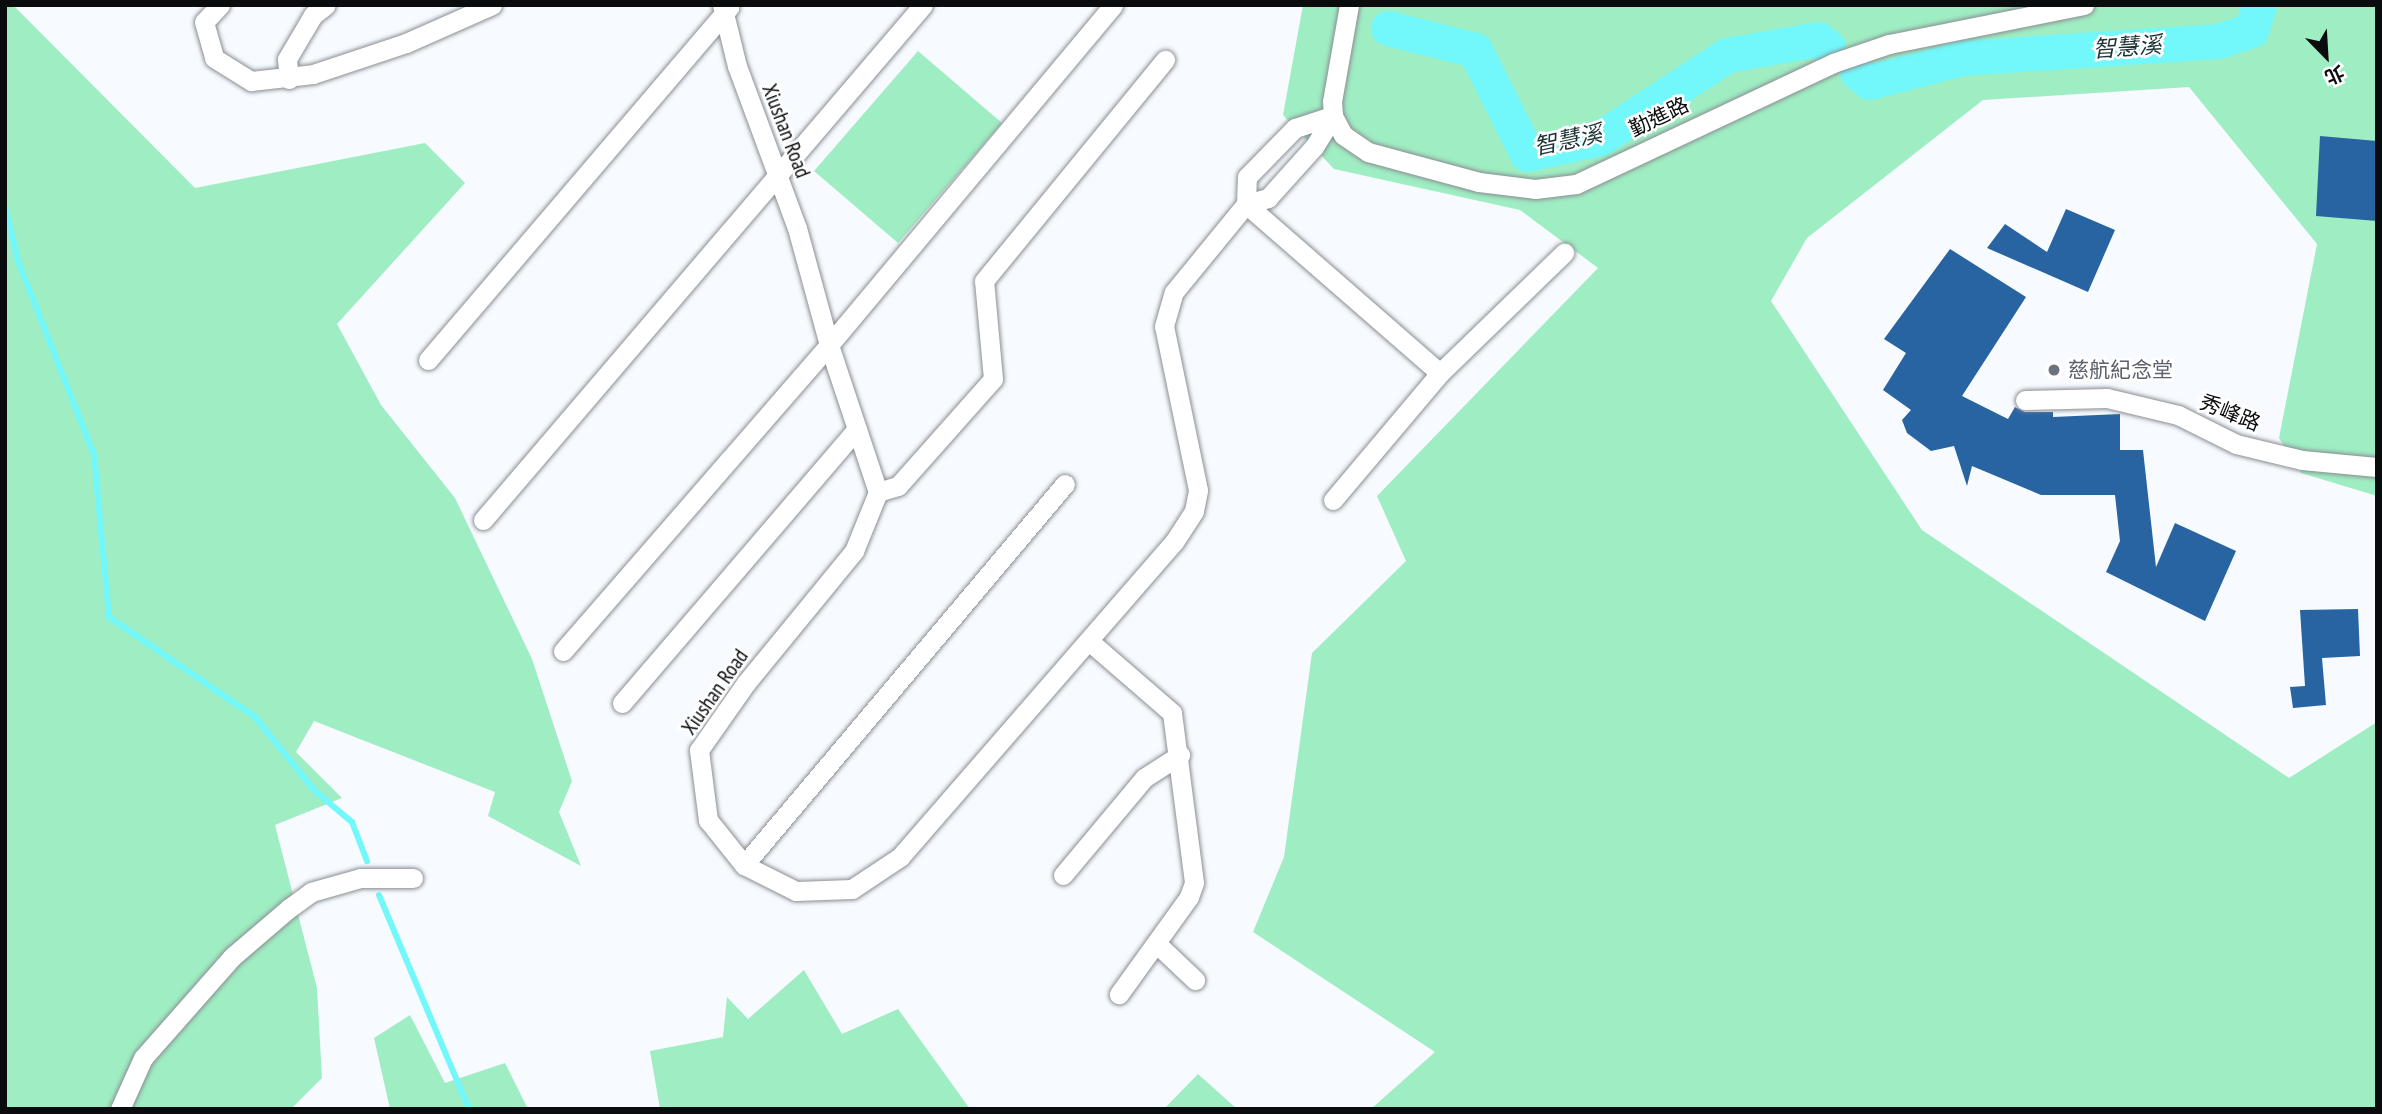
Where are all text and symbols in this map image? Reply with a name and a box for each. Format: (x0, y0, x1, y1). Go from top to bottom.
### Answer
north arrow (2291, 21, 2361, 91)
water label: 智慧溪 (2092, 31, 2162, 63)
text: 北 (2321, 60, 2348, 90)
street label: Xiushan Road (757, 81, 815, 181)
street label: 勤進路 (1625, 92, 1693, 142)
water label: 智慧溪 (1531, 119, 1605, 161)
place label: 慈航紀念堂 (2068, 357, 2173, 383)
marker: 慈航紀念堂 (2046, 362, 2062, 378)
street label: 秀峰路 (2196, 390, 2264, 436)
street label: Xiushan Road (676, 644, 754, 740)

